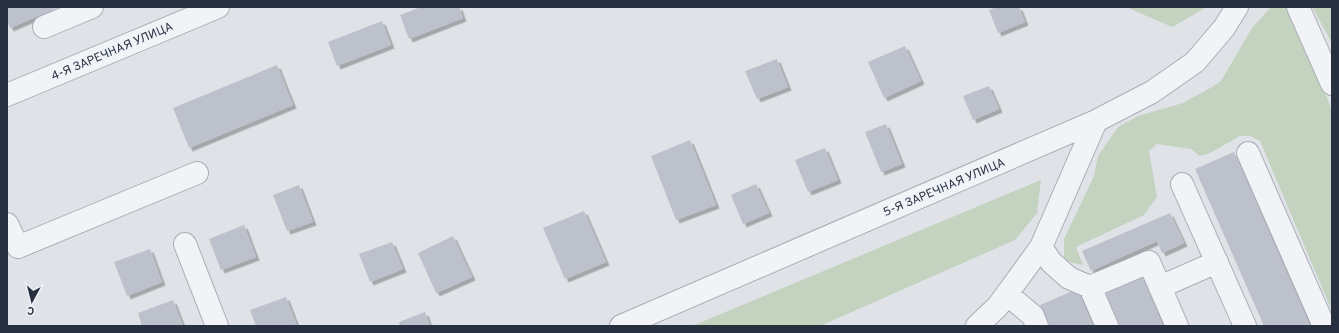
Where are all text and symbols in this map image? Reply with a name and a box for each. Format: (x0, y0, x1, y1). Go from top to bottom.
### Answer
street label: 4-Я ЗАРЕЧНАЯ УЛИЦА (49, 19, 176, 85)
street label: 5-Я ЗАРЕЧНАЯ УЛИЦА (881, 155, 1008, 221)
north arrow (12, 281, 52, 321)
text: С (27, 303, 35, 317)

